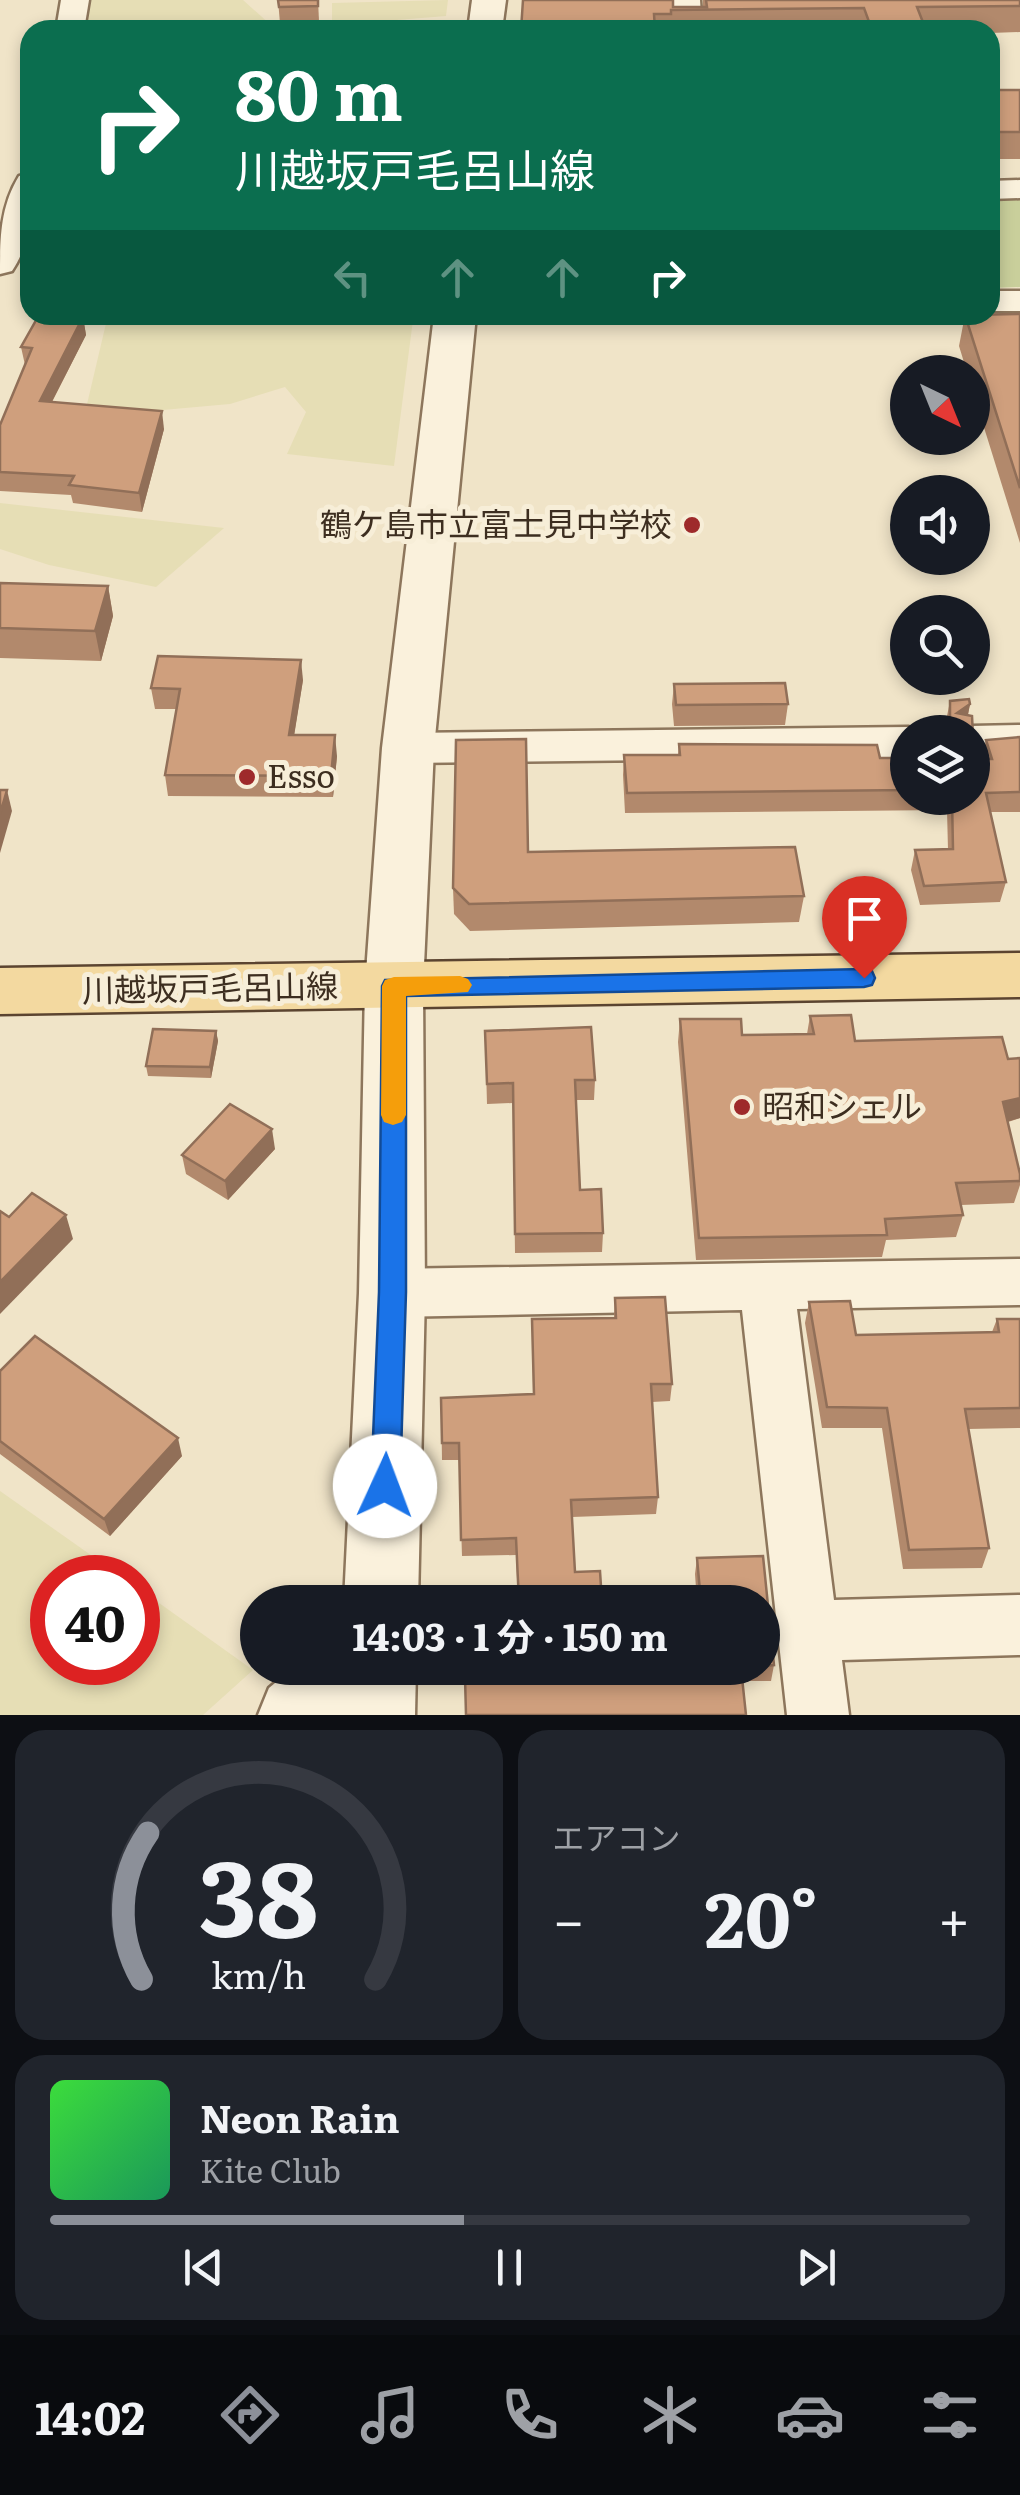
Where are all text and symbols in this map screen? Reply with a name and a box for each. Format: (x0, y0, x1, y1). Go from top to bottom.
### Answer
text: 80 m (235, 39, 403, 143)
icon: right (70, 60, 200, 190)
text: 川越坂戸毛呂山線 (235, 134, 595, 201)
icon: left (325, 250, 380, 305)
icon: ahead (430, 250, 485, 305)
icon: ahead (535, 250, 590, 305)
icon: right (640, 250, 695, 305)
north arrow (890, 355, 990, 455)
map controls (890, 355, 990, 815)
button: sound (890, 475, 990, 575)
place label: 鶴ケ島市立富士見中学校 (320, 498, 672, 546)
marker: 鶴ケ島市立富士見中学校 (681, 514, 703, 536)
button: search (890, 595, 990, 695)
button: layers (890, 715, 990, 815)
place label: Esso (267, 750, 335, 798)
marker: Esso (236, 766, 258, 788)
pin (822, 876, 907, 979)
icon: arrive (837, 891, 892, 946)
street label: 川越坂戸毛呂山線 (82, 960, 338, 1012)
place label: 昭和シェル (762, 1080, 922, 1128)
marker: 昭和シェル (731, 1096, 753, 1118)
position arrow (333, 1434, 437, 1538)
speed limit sign: 40 (30, 1555, 160, 1685)
text: 14:03 · 1 分 · 150 m (352, 1606, 668, 1663)
text: エアコン (553, 1812, 681, 1860)
text: 38 (199, 1815, 318, 1969)
text: 20° (705, 1860, 818, 1971)
text: − (553, 1876, 585, 1958)
text: + (938, 1876, 970, 1958)
text: km/h (211, 1947, 306, 2000)
text: Neon Rain (200, 2088, 400, 2145)
text: Kite Club (200, 2145, 341, 2193)
icon: previous (176, 2240, 231, 2295)
icon: pause (482, 2240, 537, 2295)
icon: next (789, 2240, 844, 2295)
icon: directions (215, 2380, 285, 2450)
icon: music (355, 2380, 425, 2450)
icon: phone (495, 2380, 565, 2450)
icon: climate (635, 2380, 705, 2450)
icon: car (775, 2380, 845, 2450)
icon: filters (915, 2380, 985, 2450)
text: 14:02 (35, 2382, 145, 2449)

